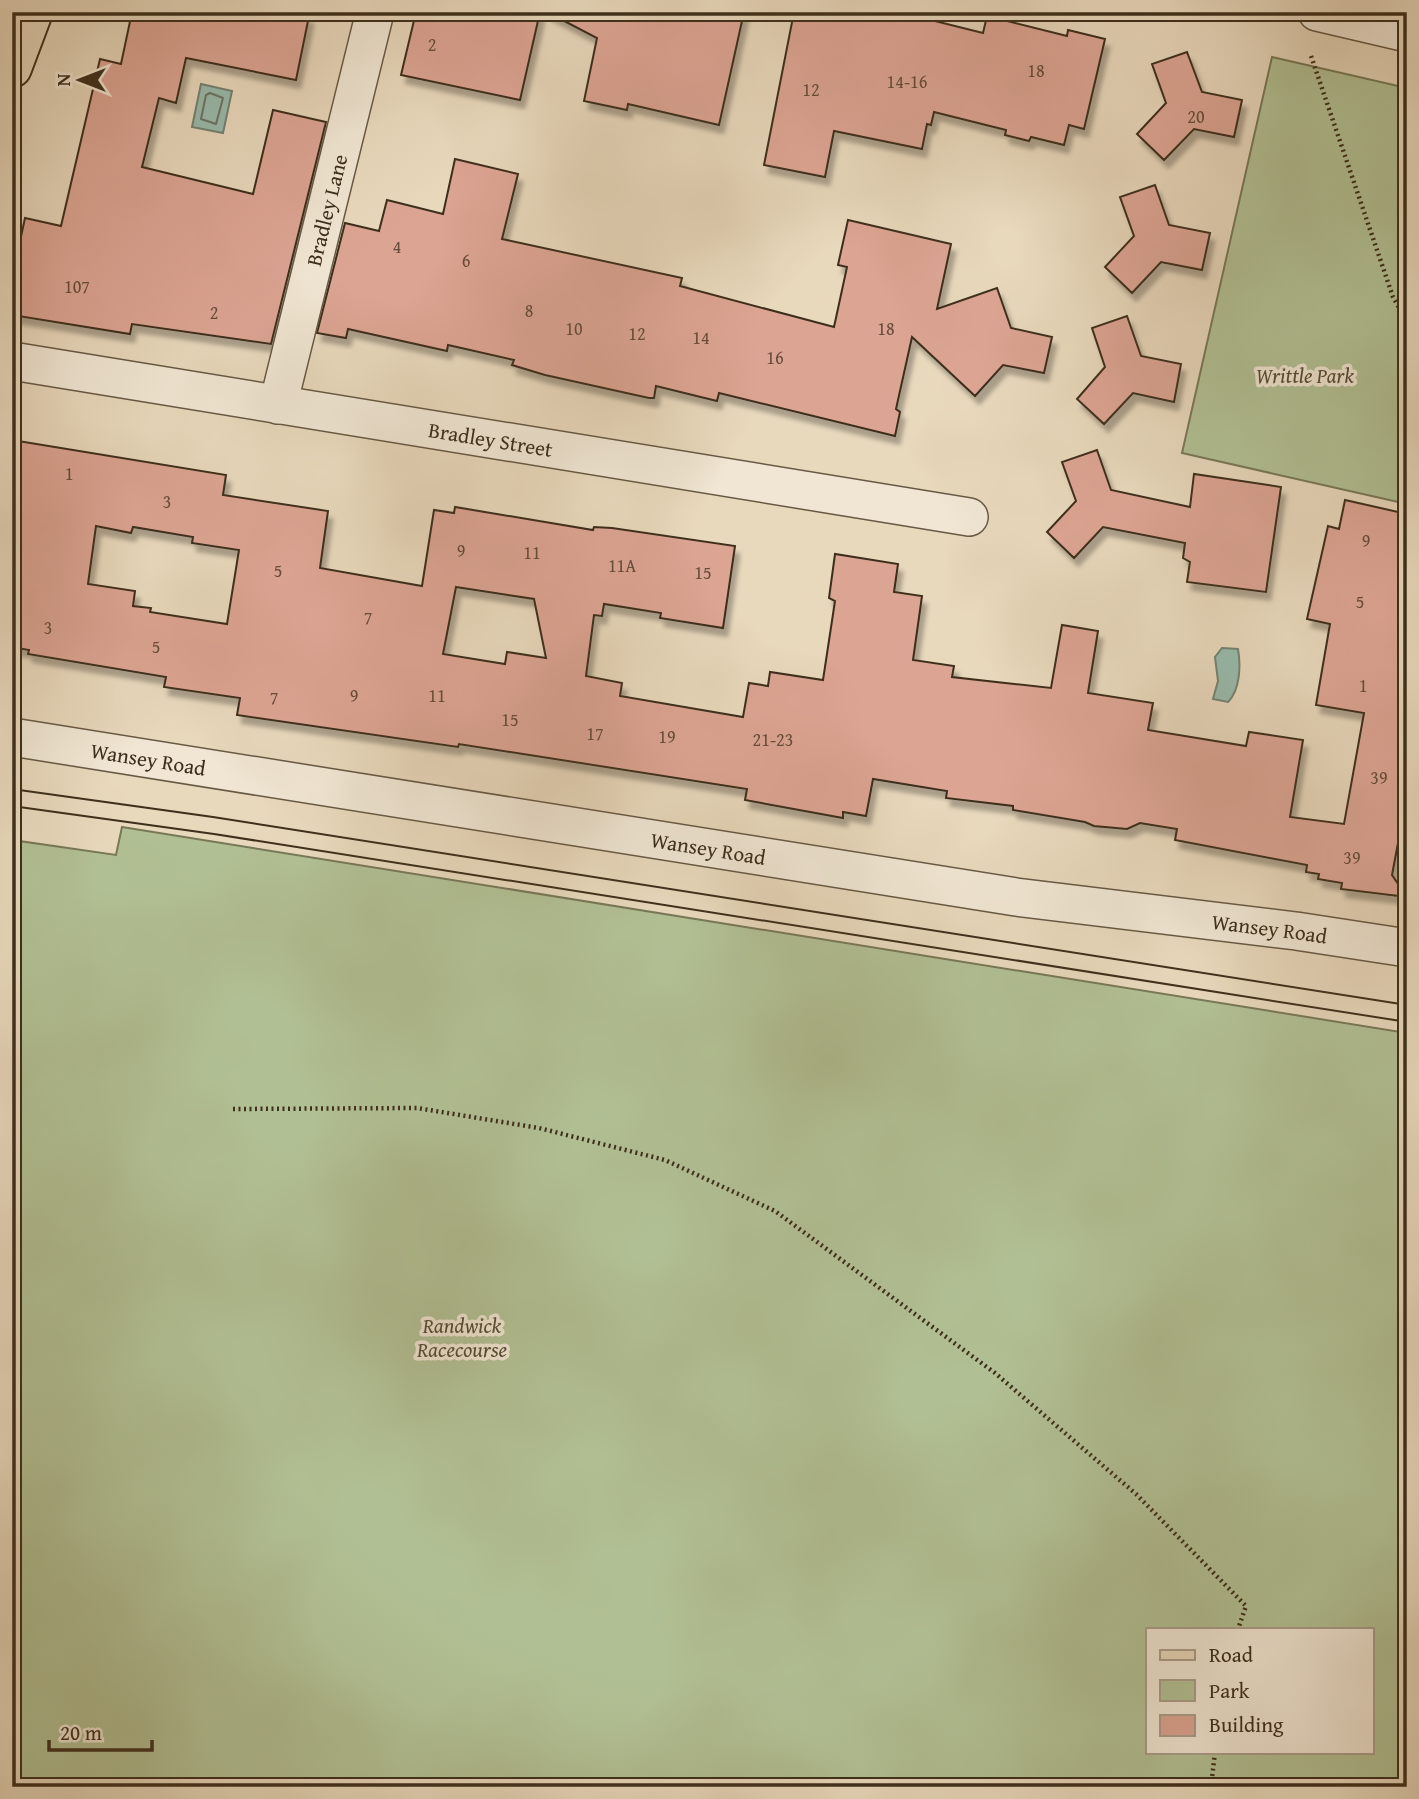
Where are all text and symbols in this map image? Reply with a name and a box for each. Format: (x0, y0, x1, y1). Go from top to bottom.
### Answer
house number: 2 (428, 31, 436, 58)
north arrow (46, 46, 116, 116)
house number: 18 (1027, 57, 1045, 84)
house number: 14-16 (887, 68, 927, 95)
text: N (49, 73, 77, 86)
house number: 12 (802, 76, 820, 103)
house number: 20 (1187, 103, 1205, 130)
street label: Bradley Lane (297, 151, 355, 269)
house number: 4 (393, 233, 401, 260)
house number: 6 (462, 247, 470, 274)
house number: 107 (64, 273, 90, 300)
house number: 8 (525, 297, 533, 324)
house number: 2 (210, 299, 218, 326)
house number: 10 (565, 315, 583, 342)
house number: 18 (877, 315, 895, 342)
house number: 12 (628, 320, 646, 347)
house number: 14 (692, 324, 710, 351)
house number: 16 (766, 344, 784, 371)
park label: Writtle Park (1256, 360, 1354, 391)
street label: Bradley Street (426, 414, 556, 465)
house number: 1 (65, 460, 73, 487)
house number: 3 (163, 488, 171, 515)
house number: 9 (1362, 527, 1370, 554)
house number: 9 (457, 537, 465, 564)
house number: 11 (523, 539, 541, 566)
house number: 11A (608, 552, 636, 579)
house number: 5 (274, 557, 282, 584)
house number: 15 (694, 559, 712, 586)
house number: 5 (1356, 588, 1364, 615)
house number: 7 (364, 604, 372, 631)
house number: 3 (44, 614, 52, 641)
house number: 5 (152, 633, 160, 660)
house number: 1 (1359, 672, 1367, 699)
house number: 9 (350, 682, 358, 709)
house number: 11 (428, 682, 446, 709)
house number: 7 (270, 684, 278, 711)
house number: 15 (501, 706, 519, 733)
house number: 17 (586, 720, 604, 747)
house number: 19 (658, 723, 676, 750)
house number: 21-23 (753, 726, 793, 753)
street label: Wansey Road (89, 734, 209, 783)
house number: 39 (1370, 764, 1388, 791)
street label: Wansey Road (648, 824, 769, 873)
house number: 39 (1343, 844, 1361, 871)
street label: Wansey Road (1210, 905, 1330, 951)
park label: Randwick Racecourse (416, 1310, 507, 1365)
legend (1146, 1628, 1374, 1754)
text: Road (1209, 1639, 1254, 1670)
text: Park (1209, 1675, 1250, 1706)
scale bar (49, 1708, 152, 1752)
text: Building (1209, 1709, 1284, 1740)
text: 20 m (60, 1717, 102, 1748)

